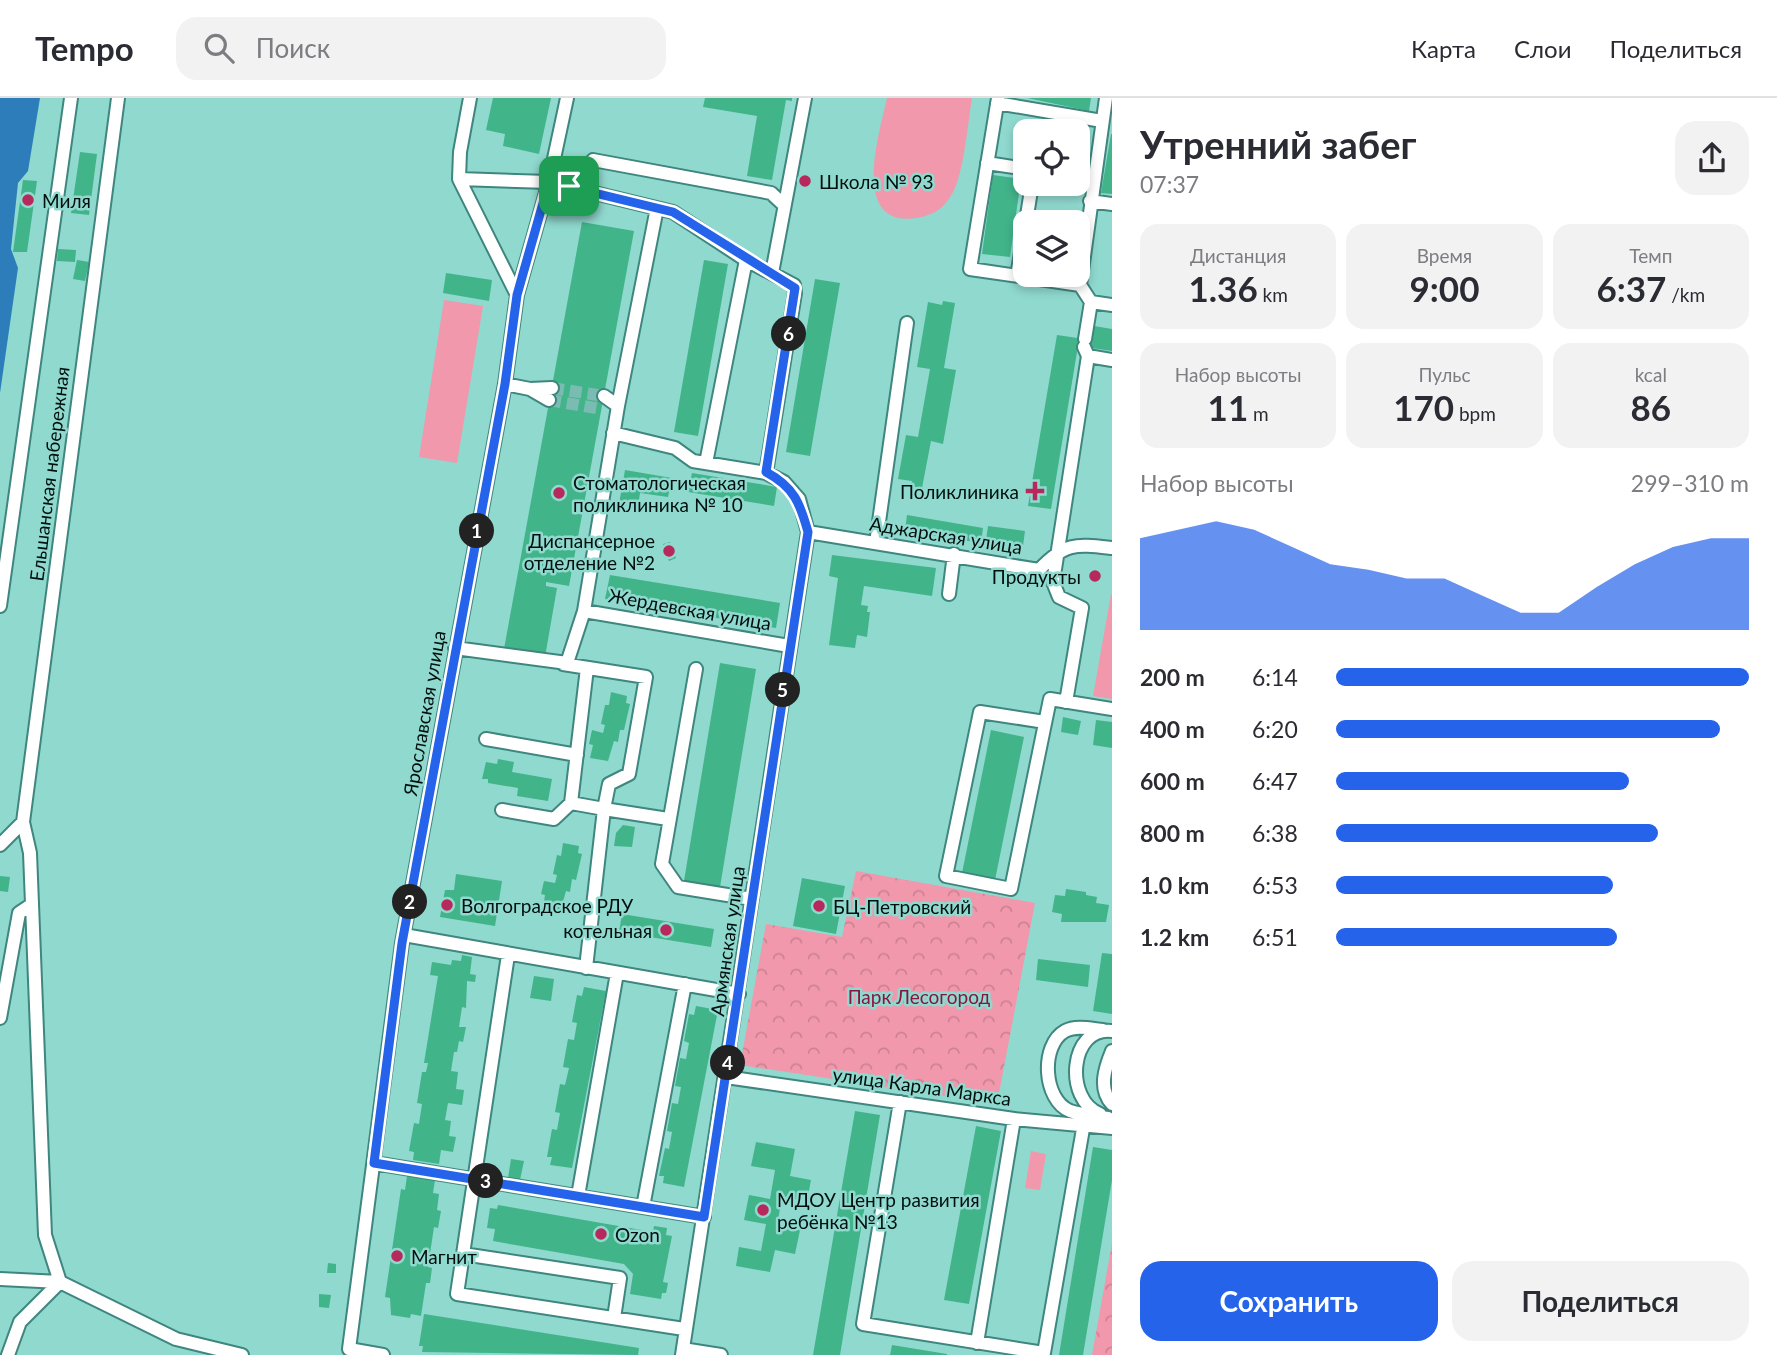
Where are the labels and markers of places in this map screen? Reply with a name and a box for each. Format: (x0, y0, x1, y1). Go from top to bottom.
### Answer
pin (539, 156, 599, 216)
place label: Школа № 93 (819, 170, 934, 193)
marker: Школа № 93 (797, 173, 813, 189)
place label: Миля (42, 189, 91, 212)
marker: Миля (20, 192, 36, 208)
pin: 6 (772, 316, 806, 352)
place label: Стоматологическая поликлиника № 10 (573, 471, 746, 516)
place label: Поликлиника (900, 480, 1019, 503)
marker: Поликлиника (1025, 481, 1045, 501)
marker: Стоматологическая поликлиника № 10 (551, 485, 567, 501)
pin: 1 (460, 514, 494, 548)
place label: Диспансерное отделение №2 (524, 529, 655, 574)
marker: Диспансерное отделение №2 (661, 543, 677, 559)
place label: Продукты (992, 565, 1081, 588)
marker: Продукты (1087, 568, 1103, 584)
pin: 5 (766, 672, 800, 708)
pin: 2 (392, 884, 428, 920)
place label: Волгоградское РДУ (461, 894, 633, 917)
place label: БЦ-Петровский (833, 895, 971, 918)
marker: Волгоградское РДУ (439, 897, 455, 913)
marker: БЦ-Петровский (811, 898, 827, 914)
place label: котельная (563, 919, 652, 942)
marker: котельная (658, 922, 674, 938)
pin: 4 (710, 1046, 746, 1080)
pin: 3 (468, 1164, 504, 1198)
place label: МДОУ Центр развития ребёнка №13 (777, 1188, 980, 1233)
marker: МДОУ Центр развития ребёнка №13 (755, 1202, 771, 1218)
place label: Ozon (615, 1223, 660, 1246)
marker: Ozon (593, 1226, 609, 1242)
place label: Магнит (411, 1245, 477, 1268)
marker: Магнит (389, 1248, 405, 1264)

